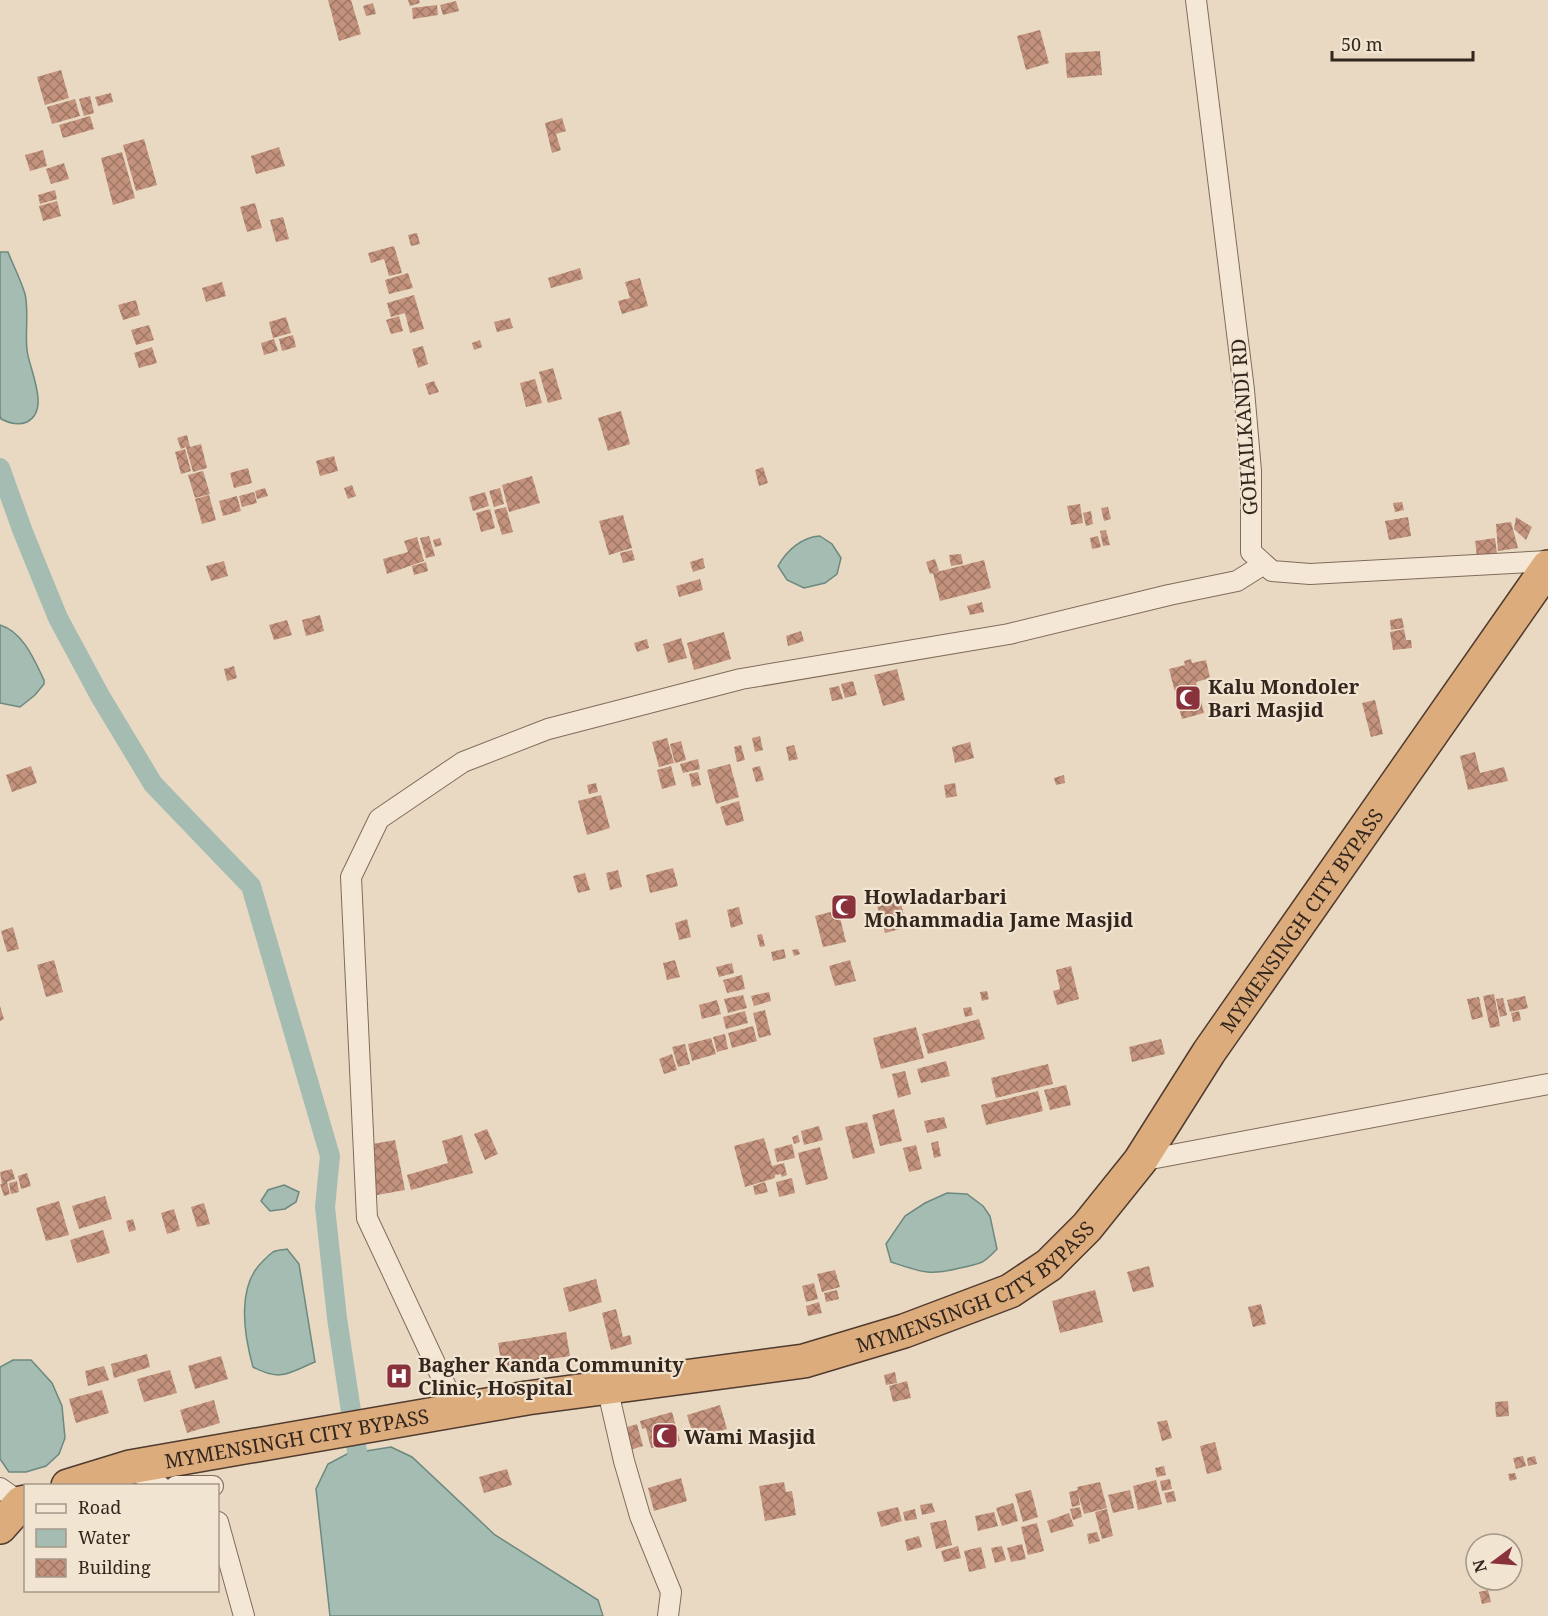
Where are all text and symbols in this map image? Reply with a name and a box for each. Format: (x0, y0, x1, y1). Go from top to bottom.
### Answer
scale bar (1332, 24, 1473, 62)
text: 50 m (1341, 32, 1383, 56)
street label: GOHAILKANDI RD (1224, 338, 1264, 516)
place label: Kalu Mondoler Bari Masjid (1208, 673, 1360, 723)
mosque icon: Kalu Mondoler Bari Masjid (1173, 683, 1203, 713)
street label: MYMENSINGH CITY BYPASS (1213, 803, 1389, 1038)
place label: Howladarbari Mohammadia Jame Masjid (864, 883, 1133, 933)
mosque icon: Howladarbari Mohammadia Jame Masjid (829, 892, 859, 922)
street label: MYMENSINGH CITY BYPASS (853, 1214, 1100, 1358)
place label: Bagher Kanda Community Clinic, Hospital (418, 1351, 684, 1401)
hospital icon: Bagher Kanda Community Clinic, Hospital (384, 1361, 414, 1391)
street label: MYMENSINGH CITY BYPASS (162, 1402, 431, 1474)
mosque icon: Wami Masjid (650, 1421, 680, 1451)
place label: Wami Masjid (684, 1423, 816, 1450)
legend (24, 1484, 219, 1592)
text: Road (78, 1495, 121, 1519)
text: Water (78, 1525, 131, 1549)
north arrow (1464, 1532, 1524, 1592)
text: Building (78, 1555, 151, 1579)
text: N (1467, 1557, 1492, 1575)

